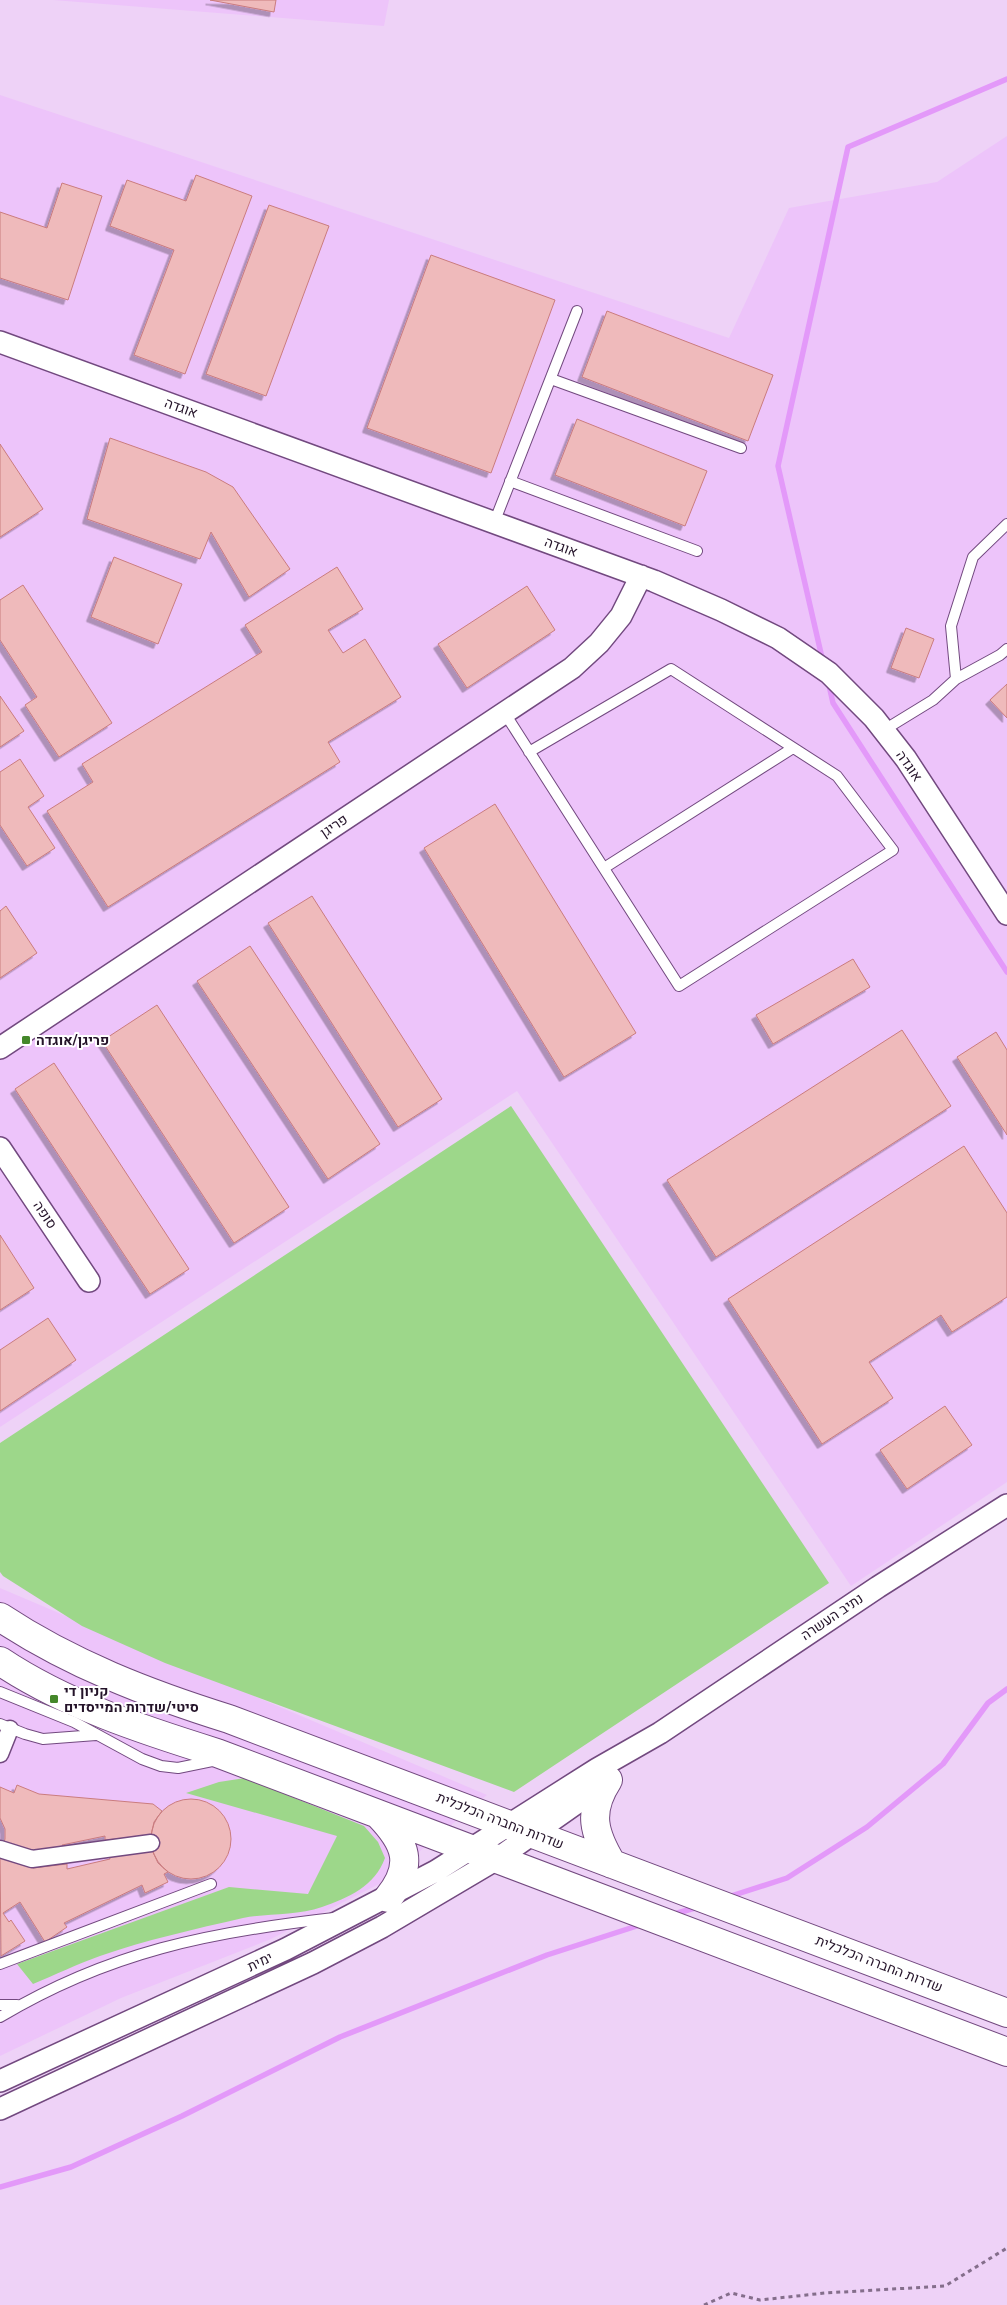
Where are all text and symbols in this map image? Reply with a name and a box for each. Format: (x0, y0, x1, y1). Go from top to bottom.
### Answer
street label: אוגדה (161, 392, 201, 424)
street label: אוגדה (541, 531, 581, 563)
street label: אוגדה (891, 746, 927, 786)
street label: פריגן (316, 809, 352, 843)
place label: פריגן/אוגדה (36, 1030, 109, 1051)
marker: פריגן/אוגדה (20, 1034, 32, 1046)
street label: סופה (28, 1197, 62, 1233)
street label: נתיב העשרה (797, 1588, 867, 1646)
place label: קניון די סיטי/שדרות המייסדים (64, 1681, 199, 1718)
marker: קניון די סיטי/שדרות המייסדים (48, 1693, 60, 1705)
street label: שדרות החברה הכלכלית (433, 1787, 567, 1855)
street label: שדרות החברה הכלכלית (812, 1930, 946, 1998)
street label: ימית (244, 1947, 276, 1977)

